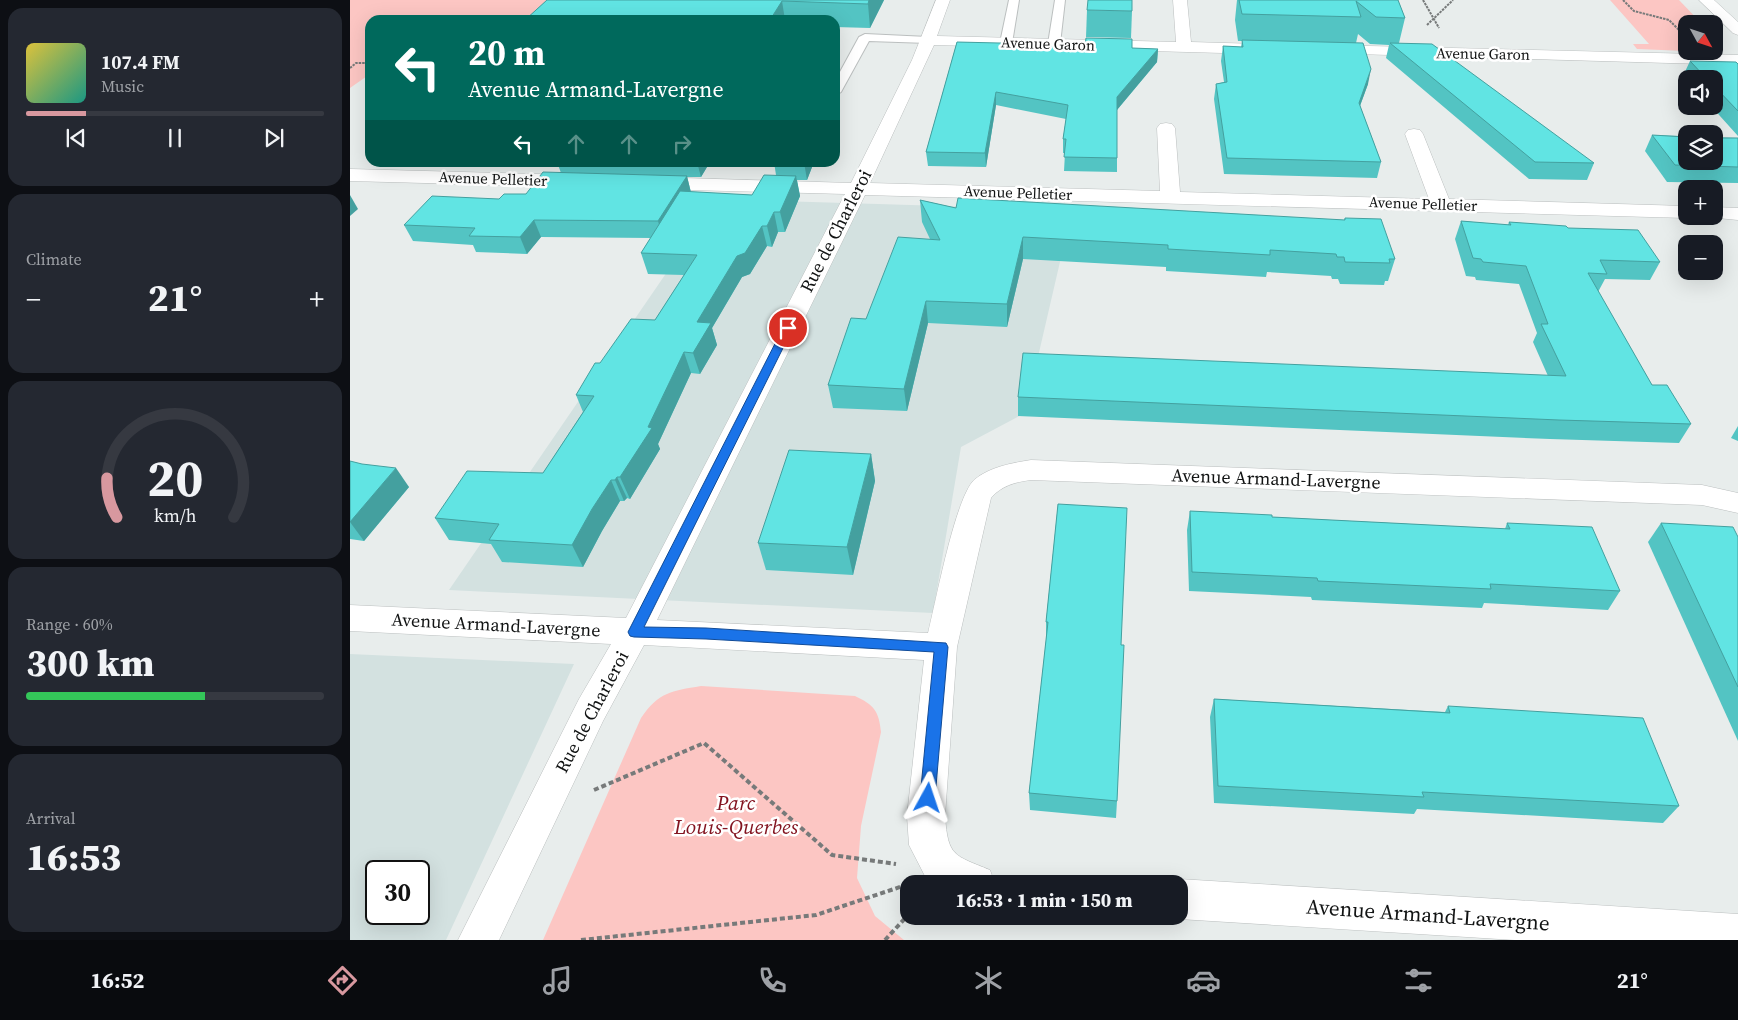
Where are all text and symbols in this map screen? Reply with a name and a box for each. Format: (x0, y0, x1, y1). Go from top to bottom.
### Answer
north arrow (1678, 15, 1722, 60)
map controls (1678, 15, 1723, 280)
text: 20 m (468, 29, 545, 77)
street label: Avenue Garon (1001, 31, 1095, 56)
icon: left (385, 35, 450, 100)
street label: Avenue Garon (1436, 42, 1530, 65)
text: 107.4 FM (101, 49, 180, 75)
button: sound (1678, 70, 1723, 115)
text: Avenue Armand-Lavergne (468, 74, 724, 104)
text: Music (101, 75, 144, 97)
icon: previous (62, 124, 90, 152)
icon: pause (161, 124, 189, 152)
icon: next (260, 124, 288, 152)
button: layers (1678, 125, 1723, 170)
icon: left (509, 130, 537, 158)
icon: ahead (562, 130, 590, 158)
icon: ahead (615, 130, 643, 158)
icon: right (668, 130, 696, 158)
street label: Rue de Charleroi (794, 165, 877, 296)
street label: Avenue Pelletier (438, 166, 548, 191)
street label: Avenue Pelletier (963, 180, 1073, 205)
button: + (1678, 180, 1723, 225)
street label: Avenue Pelletier (1368, 191, 1478, 216)
button: − (1678, 235, 1723, 280)
text: Climate (26, 248, 82, 270)
text: 21° (148, 272, 202, 324)
text: − (26, 280, 41, 318)
text: + (309, 280, 324, 318)
pin (767, 307, 809, 349)
icon: arrive (774, 314, 802, 342)
text: 20 (147, 442, 203, 513)
street label: Avenue Armand-Lavergne (1171, 462, 1381, 495)
text: km/h (154, 503, 197, 528)
street label: Avenue Armand-Lavergne (391, 607, 601, 642)
text: Range · 60% (26, 613, 113, 635)
text: 300 km (26, 637, 154, 689)
street label: Rue de Charleroi (549, 646, 634, 777)
position arrow (901, 771, 953, 823)
park label: Parc Louis-Querbes (673, 788, 799, 841)
text: Arrival (26, 807, 75, 829)
text: 16:53 (26, 831, 121, 883)
speed limit sign: 30 (365, 860, 430, 925)
text: 16:53 · 1 min · 150 m (955, 887, 1133, 913)
street label: Avenue Armand-Lavergne (1305, 892, 1551, 937)
icon: directions (325, 963, 360, 998)
icon: music (540, 963, 575, 998)
icon: phone (755, 963, 790, 998)
icon: climate (971, 963, 1006, 998)
icon: car (1186, 963, 1221, 998)
icon: filters (1401, 963, 1436, 998)
text: 16:52 (90, 965, 144, 995)
text: 21° (1617, 965, 1648, 995)

